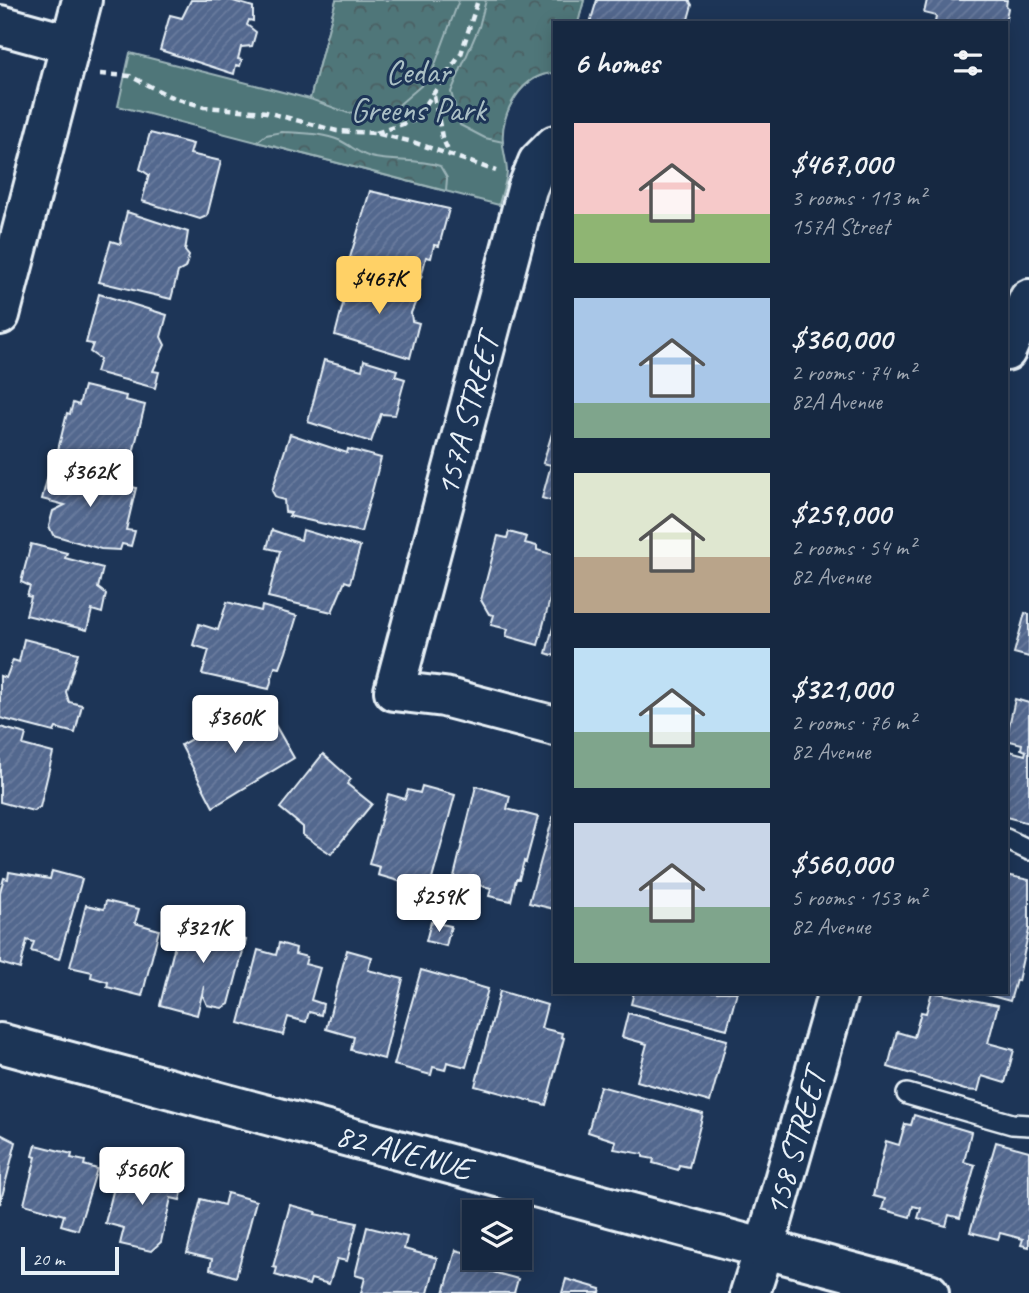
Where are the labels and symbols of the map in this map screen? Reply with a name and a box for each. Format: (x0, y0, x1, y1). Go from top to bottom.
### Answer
park label: Cedar Greens Park (351, 51, 487, 131)
pin: $467K (330, 256, 428, 316)
street label: 157A STREET (425, 323, 511, 500)
pin: $362K (41, 449, 139, 509)
pin: $360K (186, 696, 284, 755)
pin: $259K (390, 874, 488, 934)
pin: $321K (154, 906, 252, 965)
street label: 158 STREET (754, 1058, 838, 1220)
street label: 82 AVENUE (331, 1113, 480, 1191)
pin: $560K (93, 1148, 191, 1207)
scale bar (21, 1244, 119, 1276)

